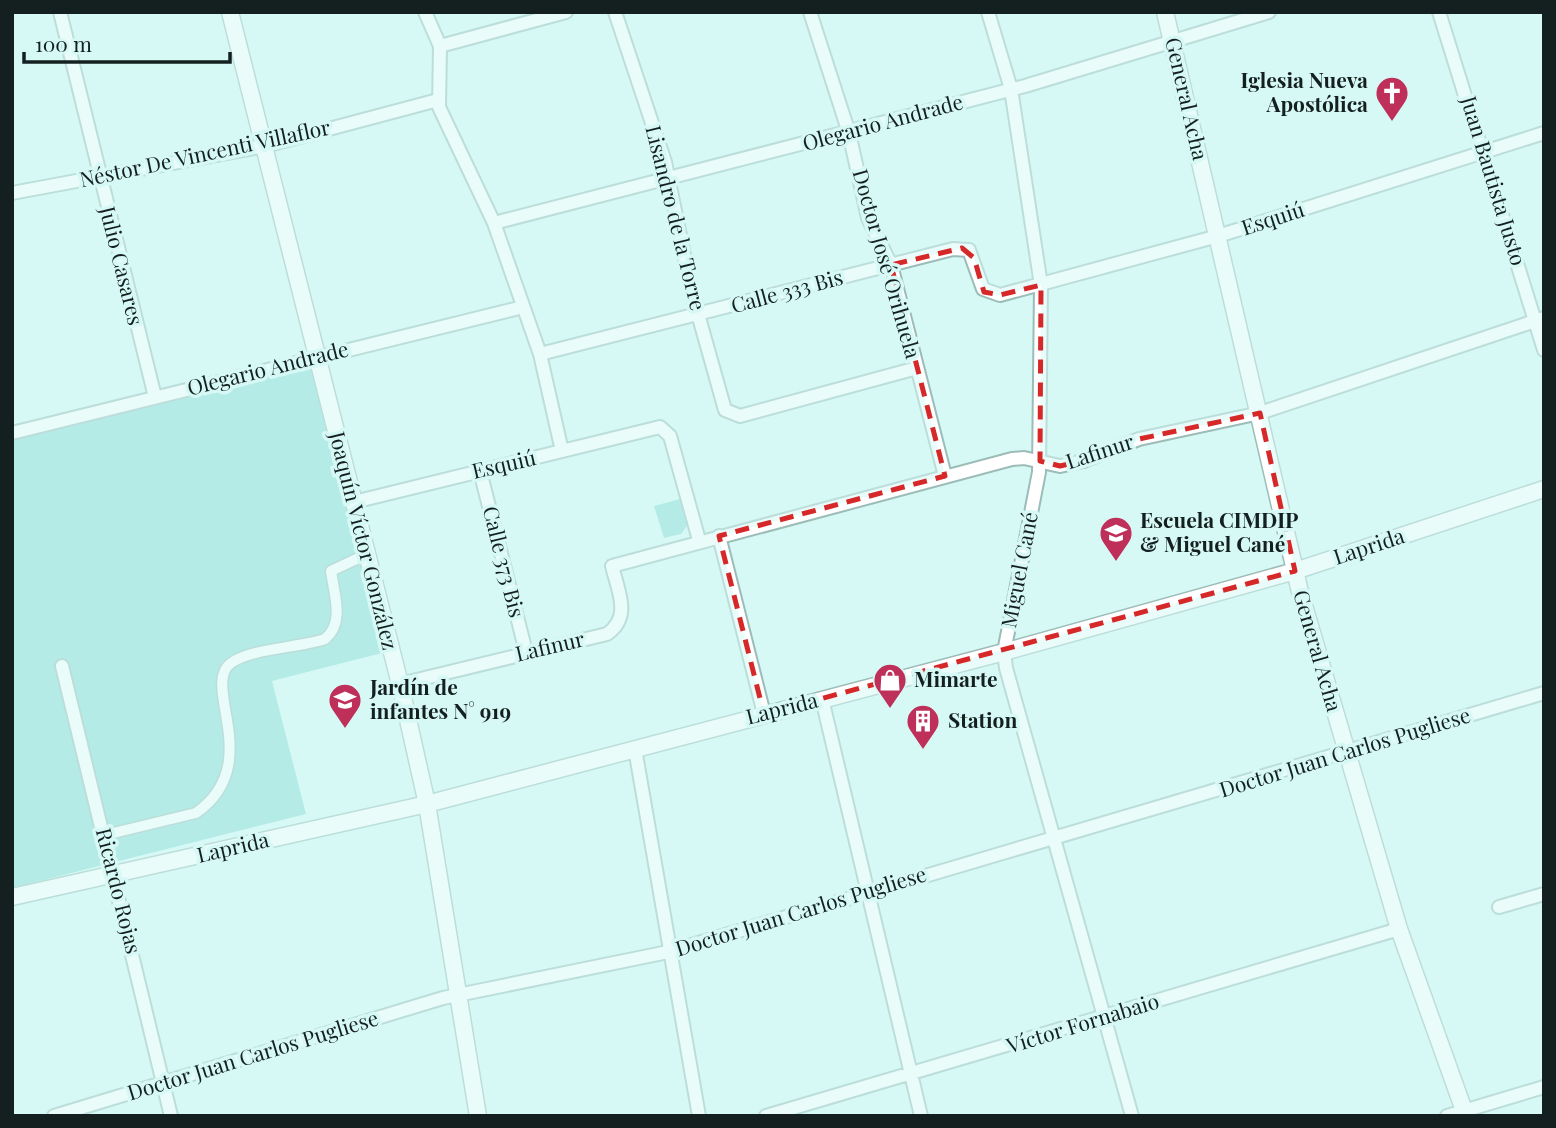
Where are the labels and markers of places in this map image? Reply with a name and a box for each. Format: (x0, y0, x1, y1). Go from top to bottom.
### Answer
place label: Iglesia Nueva Apostólica (1241, 65, 1368, 117)
church icon: Iglesia Nueva Apostólica (1373, 74, 1411, 123)
place label: Escuela CIMDIP & Miguel Cané (1140, 505, 1299, 557)
school or university icon: Escuela CIMDIP & Miguel Cané (1097, 514, 1135, 563)
shop icon: Mimarte (871, 661, 909, 710)
place label: Mimarte (914, 664, 998, 692)
place label: Jardín de infantes N° 919 (369, 672, 511, 724)
school or university icon: Jardín de infantes N° 919 (326, 681, 364, 730)
building icon: Station (904, 702, 942, 751)
place label: Station (948, 705, 1017, 733)

